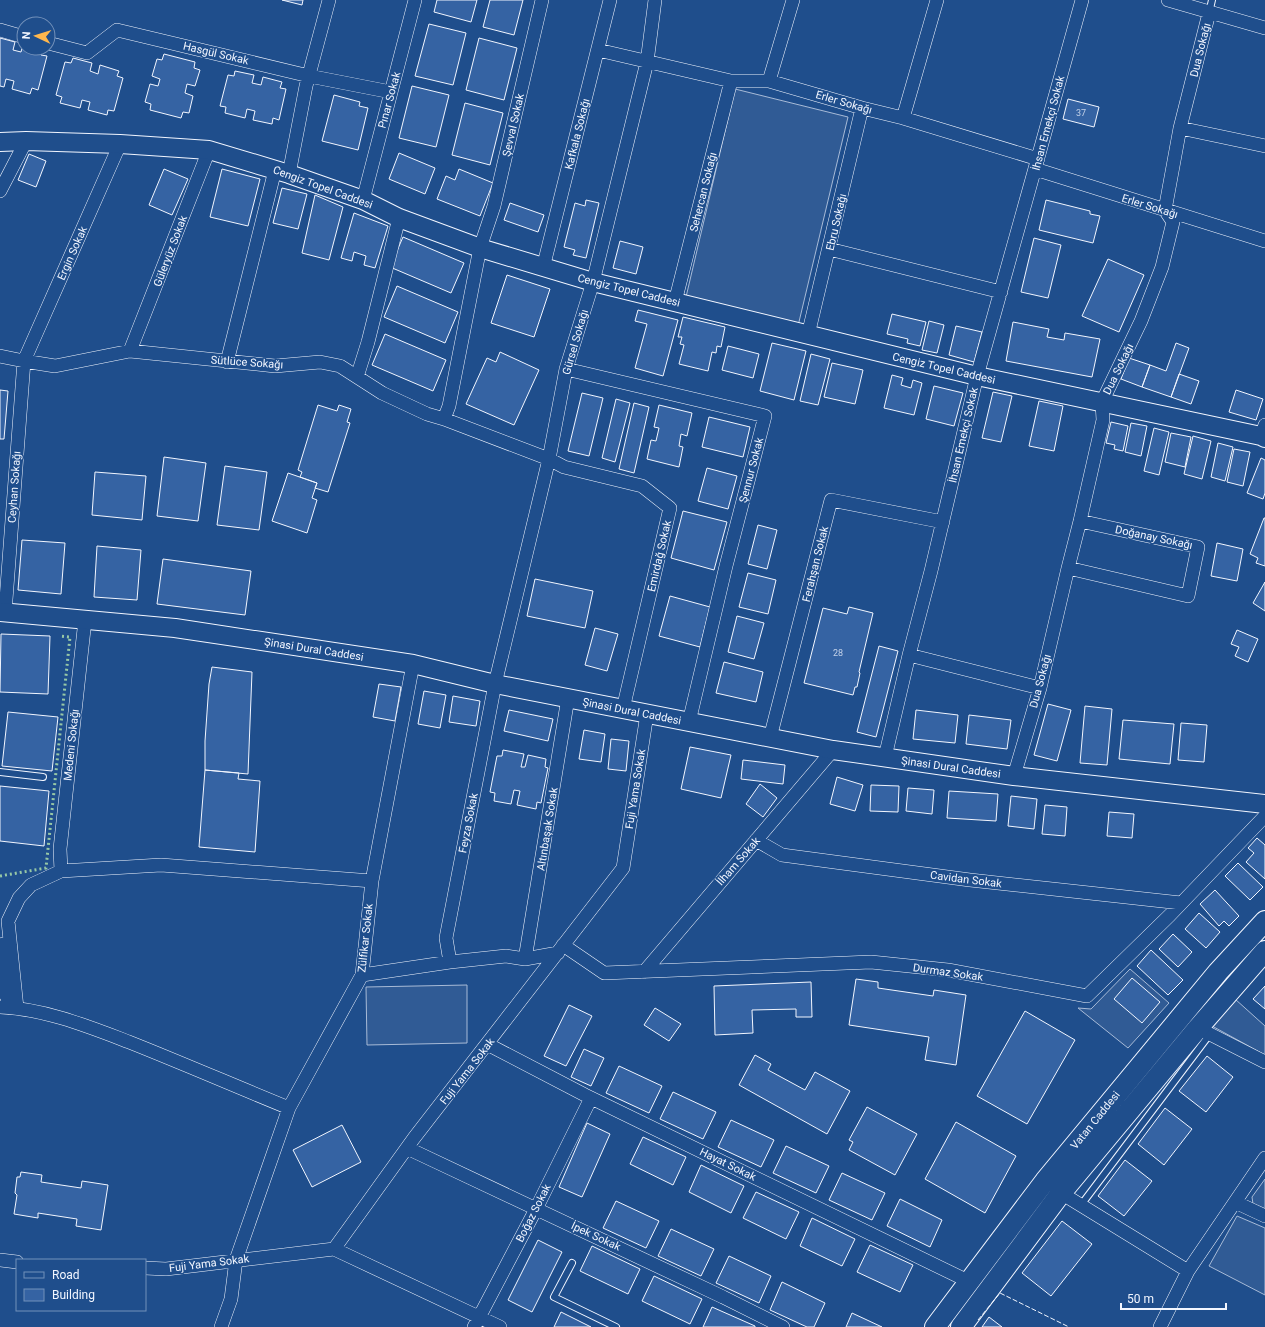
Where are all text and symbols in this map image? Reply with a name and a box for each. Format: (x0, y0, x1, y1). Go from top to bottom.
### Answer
north arrow (16, 16, 56, 56)
street label: Dua Sokağı (1187, 22, 1213, 79)
text: N (20, 31, 33, 40)
street label: Hasgül Sokak (182, 40, 250, 67)
street label: Pınar Sokak (376, 70, 403, 130)
street label: İhsan Emekçi Sokak (1030, 74, 1068, 172)
street label: Erler Sokağı (814, 88, 874, 117)
street label: Şevval Sokak (500, 92, 527, 158)
street label: Kafkala Sokağı (562, 97, 593, 171)
house number: 37 (1076, 108, 1086, 118)
street label: Sehercan Sokağı (687, 151, 720, 233)
street label: Cengiz Topel Caddesi (271, 163, 375, 212)
street label: Ebru Sokağı (824, 192, 849, 252)
street label: Erler Sokağı (1120, 192, 1180, 221)
street label: Güleryüz Sokak (151, 213, 190, 289)
street label: Ergin Sokak (55, 224, 90, 282)
street label: Cengiz Topel Caddesi (576, 271, 682, 310)
street label: Gürsel Sokağı (560, 308, 591, 376)
street label: Dua Sokağı (1100, 342, 1136, 397)
street label: Cengiz Topel Caddesi (891, 350, 997, 387)
street label: Sütlüce Sokağı (210, 353, 284, 372)
street label: İhsan Emekçi Sokak (946, 386, 981, 484)
street label: Şennur Sokak (737, 436, 767, 504)
street label: Ceyhan Sokağı (5, 451, 24, 524)
street label: Emirdağ Sokak (645, 519, 674, 593)
street label: Doğanay Sokağı (1114, 523, 1194, 552)
street label: Ferahşan Sokak (800, 524, 831, 603)
street label: Şinasi Dural Caddesi (263, 635, 364, 664)
house number: 28 (833, 648, 843, 658)
street label: Dua Sokağı (1027, 653, 1054, 710)
street label: Şinasi Dural Caddesi (581, 696, 682, 727)
street label: Medeni Sokağı (61, 708, 82, 782)
street label: Fuji Yama Sokak (623, 748, 648, 830)
street label: Şinasi Dural Caddesi (900, 754, 1001, 781)
street label: Altınbaşak Sokak (534, 786, 561, 872)
street label: Feyza Sokak (456, 791, 481, 854)
street label: İlham Sokak (714, 834, 763, 888)
street label: Cavidan Sokak (929, 869, 1003, 890)
street label: Zülfikar Sokak (355, 903, 376, 973)
street label: Durmaz Sokak (912, 961, 984, 984)
street label: Fuji Yama Sokak (437, 1035, 498, 1107)
street label: Vatan Caddesi (1068, 1089, 1123, 1152)
street label: Hayat Sokak (697, 1145, 758, 1184)
street label: Boğaz Sokak (513, 1182, 554, 1244)
street label: İpek Sokak (569, 1219, 623, 1254)
street label: Fuji Yama Sokak (168, 1252, 250, 1275)
legend (16, 1259, 146, 1311)
text: Road (52, 1268, 80, 1282)
scale bar (1121, 1285, 1226, 1311)
text: Building (52, 1288, 95, 1302)
text: 50 m (1127, 1292, 1154, 1306)

